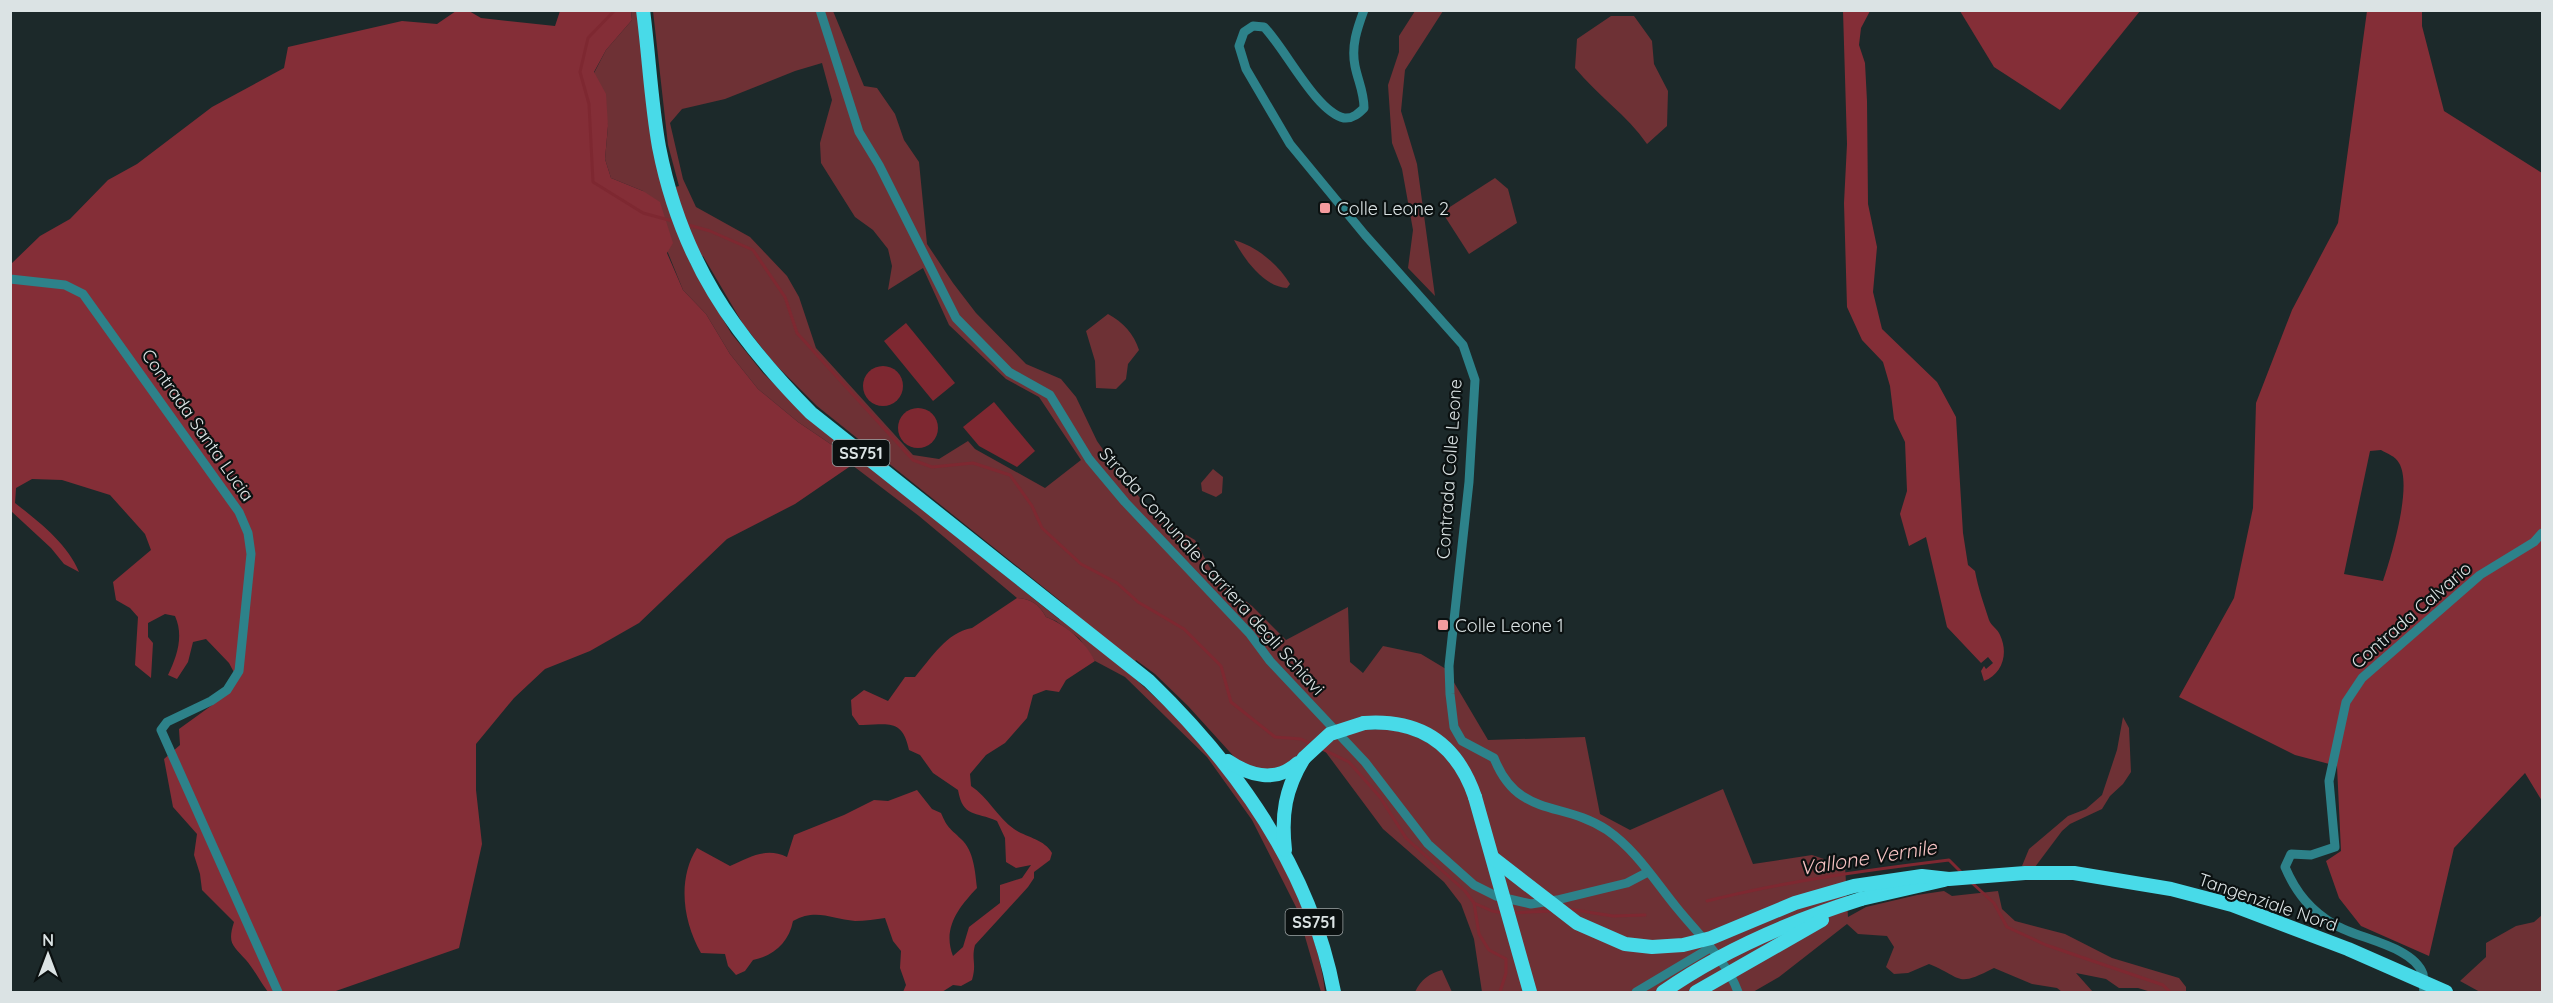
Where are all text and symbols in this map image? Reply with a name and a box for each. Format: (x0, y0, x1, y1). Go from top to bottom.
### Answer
place label: Colle Leone 2 (1337, 197, 1449, 220)
marker: Colle Leone 2 (1318, 201, 1332, 215)
street label: Contrada Santa Lucia (137, 344, 259, 506)
street label: Contrada Colle Leone (1431, 378, 1467, 560)
road number: SS751 (832, 440, 890, 466)
street label: Strada Comunale Carriera degli Schiavi (1094, 442, 1330, 700)
street label: Contrada Calvario (2346, 556, 2476, 674)
place label: Colle Leone 1 (1455, 614, 1564, 637)
marker: Colle Leone 1 (1436, 618, 1450, 632)
water label: Vallone Vernile (1798, 834, 1939, 880)
street label: Tangenziale Nord (2195, 867, 2341, 937)
road number: SS751 (1286, 909, 1342, 935)
north arrow (18, 925, 78, 985)
text: N (42, 930, 54, 950)

